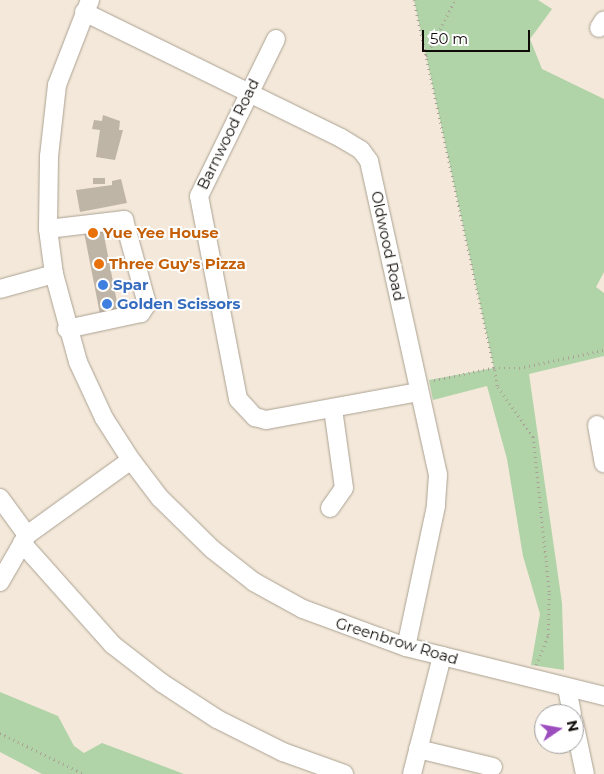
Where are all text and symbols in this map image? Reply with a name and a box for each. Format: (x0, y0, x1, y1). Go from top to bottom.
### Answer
scale bar (424, 20, 532, 52)
text: 50 m (430, 29, 468, 48)
street label: Barnwood Road (193, 76, 263, 192)
street label: Oldwood Road (368, 189, 408, 303)
place label: Yue Yee House (103, 224, 219, 242)
marker: Yue Yee House (87, 227, 99, 239)
place label: Three Guy's Pizza (109, 255, 246, 273)
marker: Three Guy's Pizza (93, 258, 105, 270)
place label: Spar (113, 276, 149, 294)
marker: Spar (97, 279, 109, 291)
place label: Golden Scissors (117, 295, 240, 313)
marker: Golden Scissors (101, 298, 113, 310)
street label: Greenbrow Road (334, 614, 460, 668)
north arrow (534, 704, 584, 754)
text: N (563, 719, 583, 733)

